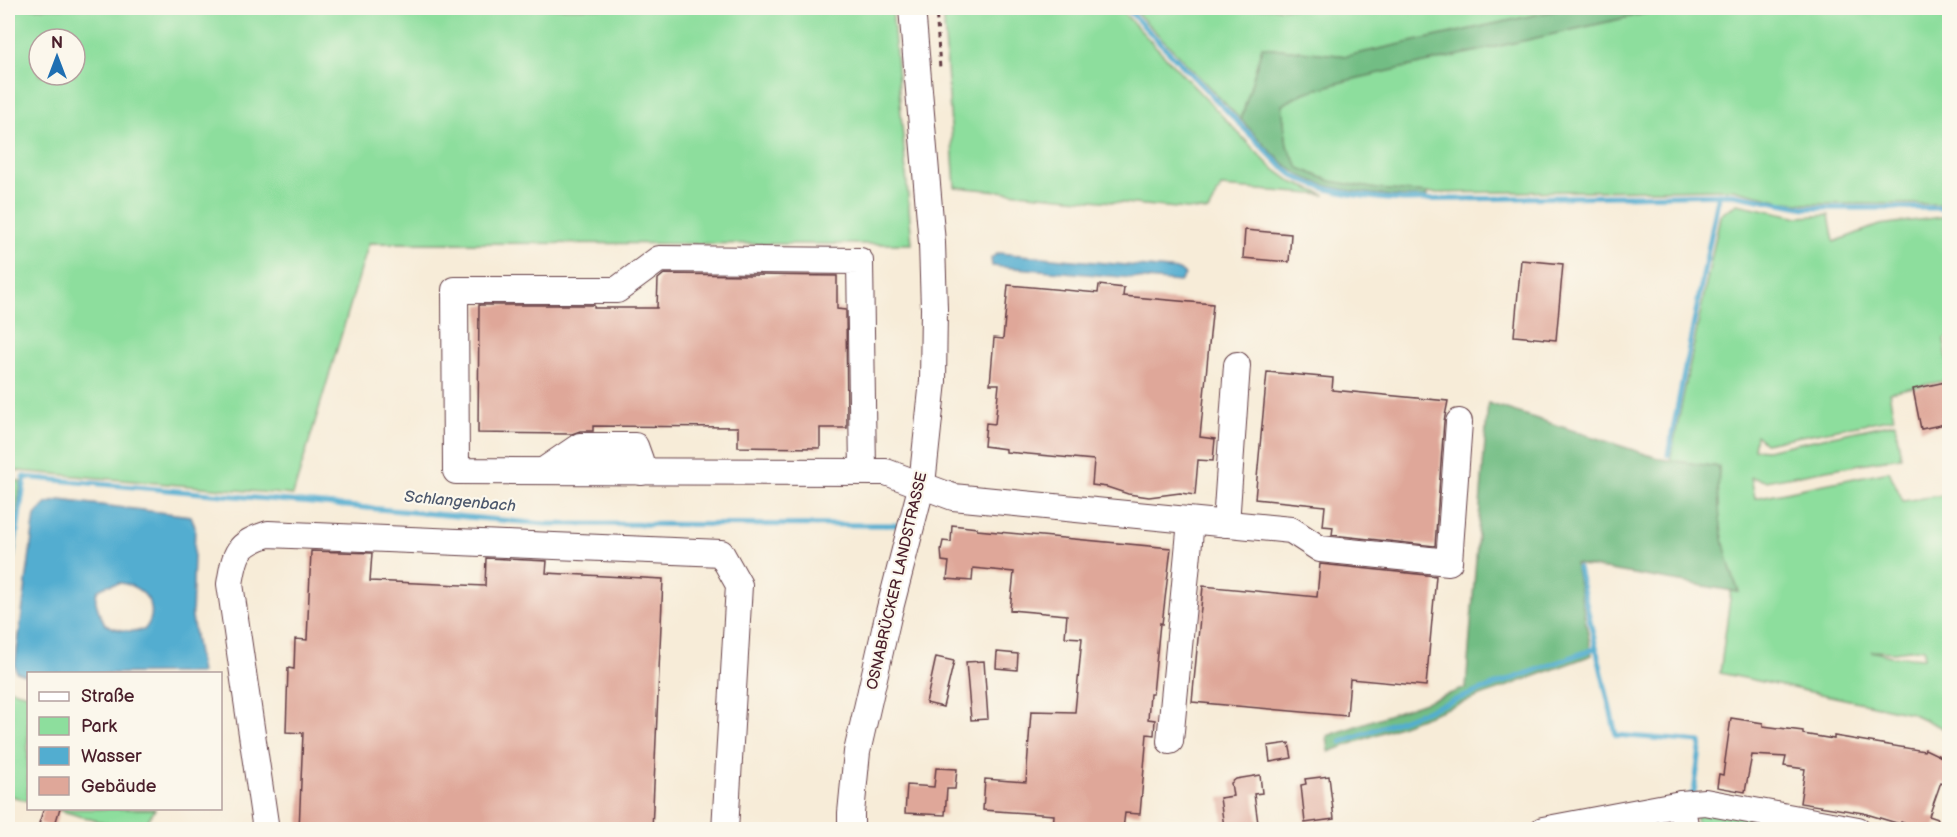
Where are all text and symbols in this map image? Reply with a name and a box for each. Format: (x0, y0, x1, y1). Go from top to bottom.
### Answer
north arrow (27, 27, 87, 87)
text: N (51, 34, 63, 53)
street label: OSNABRÜCKER LANDSTRASSE (863, 470, 931, 692)
water label: Schlangenbach (403, 488, 517, 516)
legend (27, 672, 222, 810)
text: Straße (81, 686, 135, 707)
text: Park (81, 716, 117, 737)
text: Wasser (81, 746, 142, 767)
text: Gebäude (81, 776, 157, 797)

